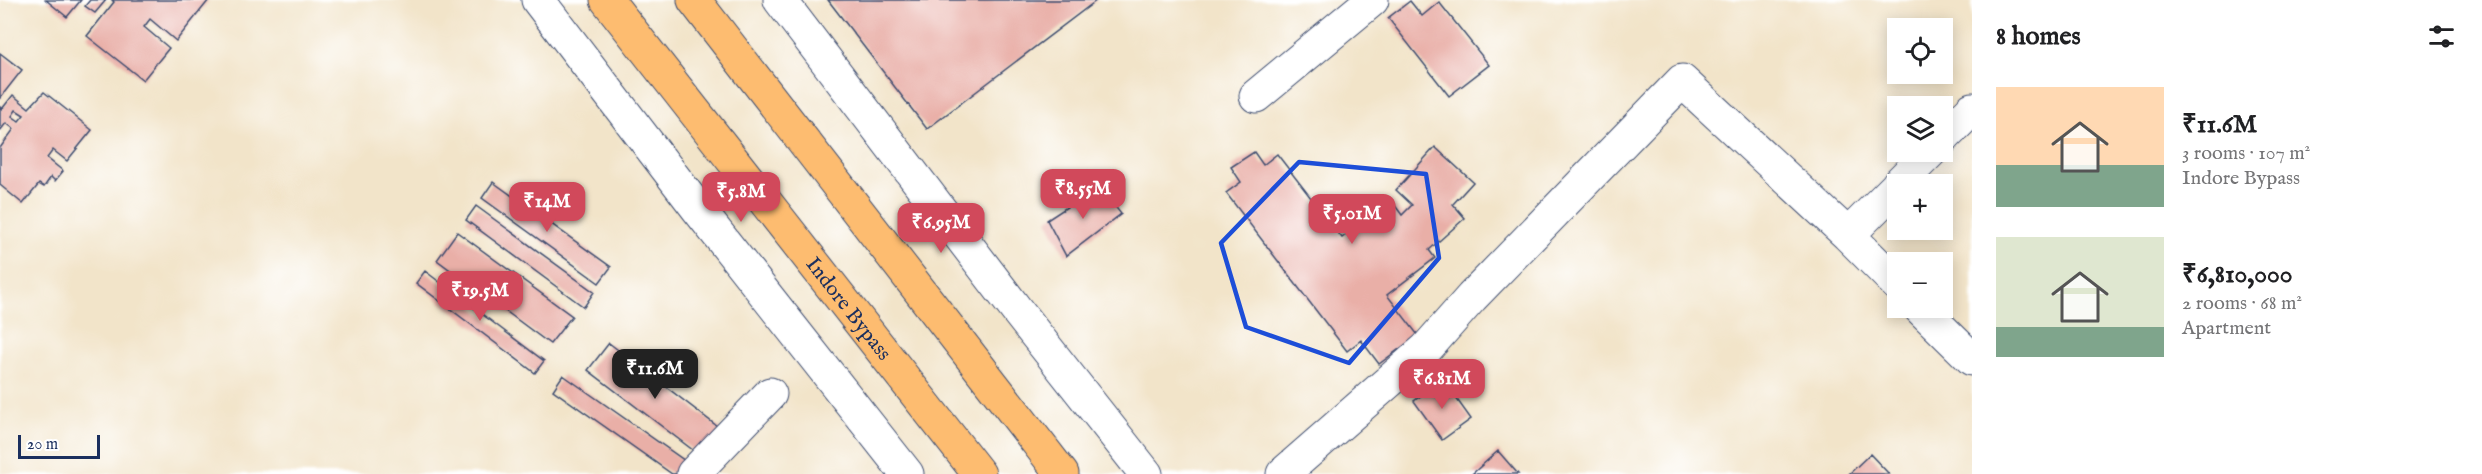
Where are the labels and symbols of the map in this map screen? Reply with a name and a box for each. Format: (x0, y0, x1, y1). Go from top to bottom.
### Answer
pin: ₹8.55M (1034, 169, 1132, 220)
pin: ₹5.8M (699, 172, 783, 223)
pin: ₹14M (511, 182, 583, 233)
pin: ₹5.01M (1303, 194, 1401, 245)
pin: ₹6.95M (892, 203, 990, 254)
street label: Indore Bypass (799, 252, 897, 366)
pin: ₹19.5M (431, 271, 529, 322)
pin: ₹11.6M (606, 349, 704, 400)
pin: ₹6.81M (1393, 359, 1491, 410)
scale bar (18, 432, 100, 460)

